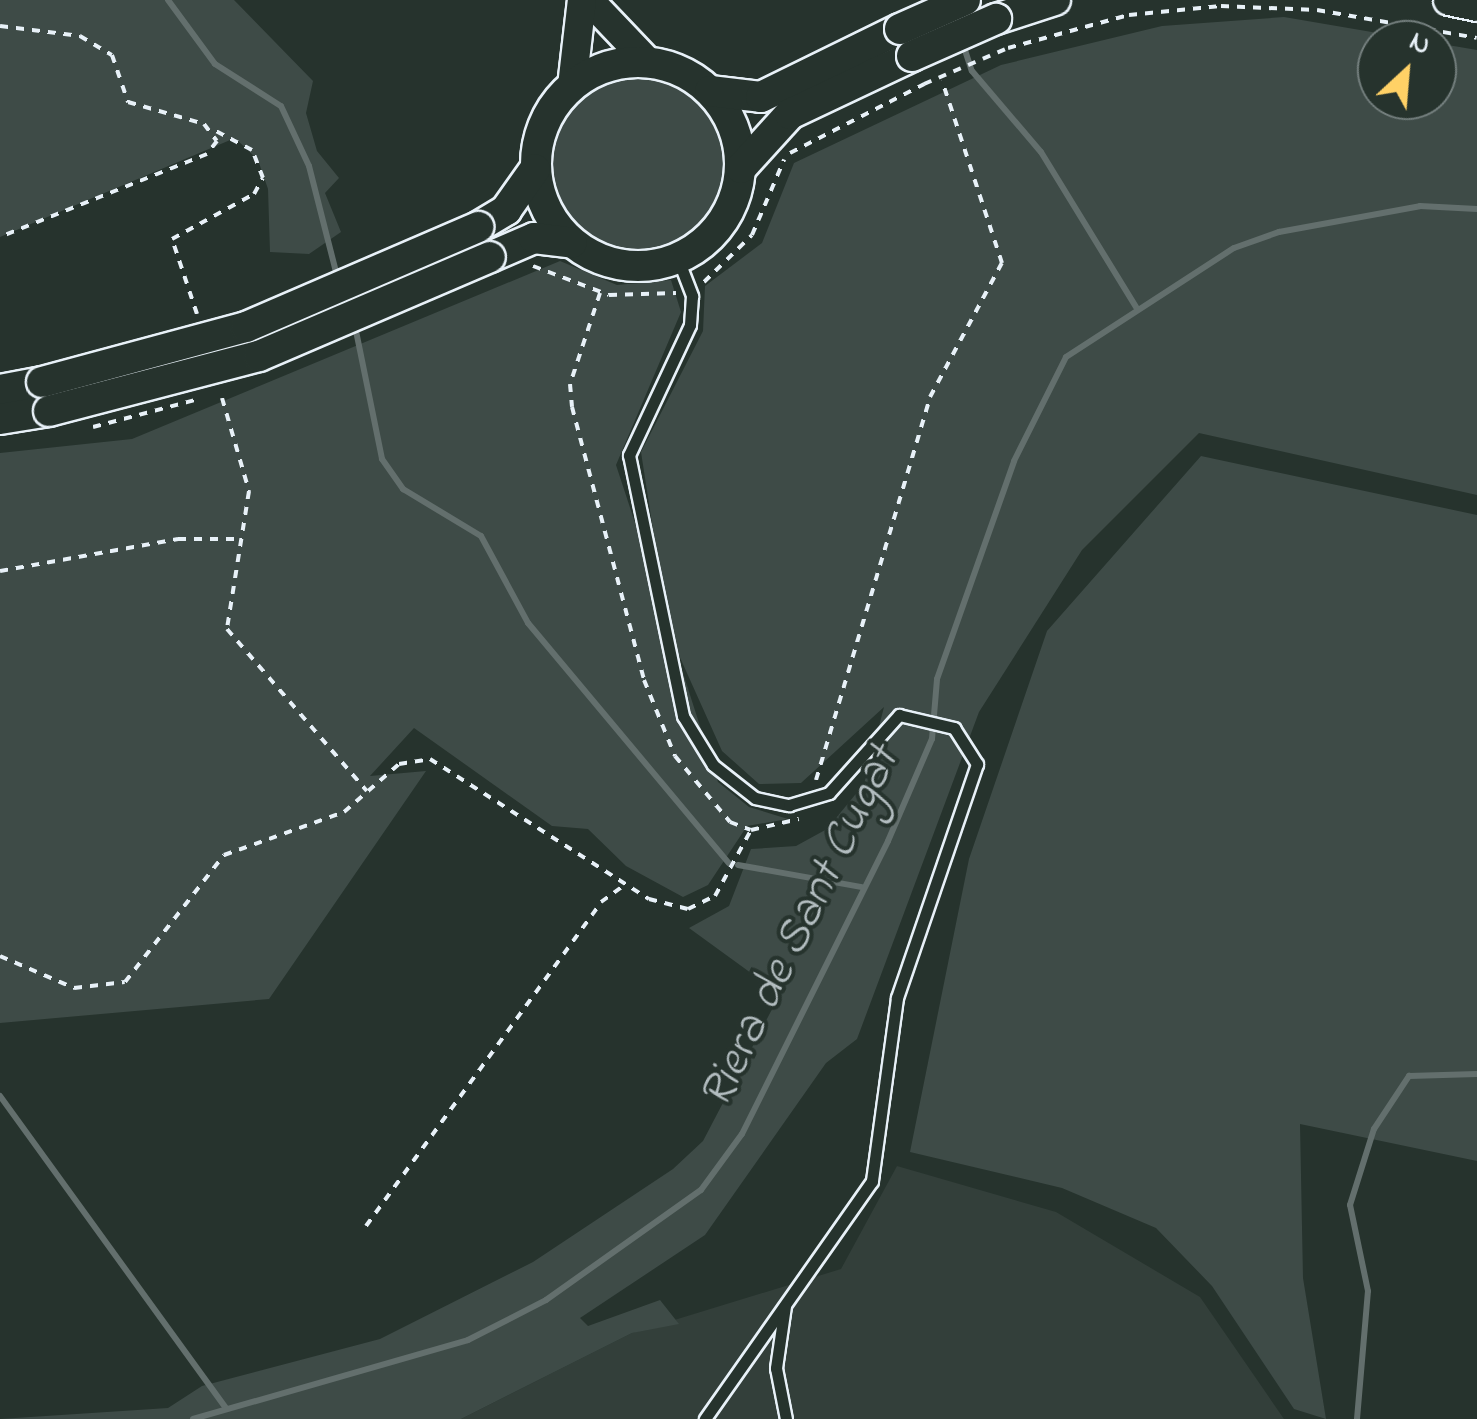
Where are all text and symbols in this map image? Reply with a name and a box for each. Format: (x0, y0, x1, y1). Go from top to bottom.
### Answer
north arrow (1357, 20, 1457, 120)
text: N (1402, 22, 1437, 67)
water label: Riera de Sant Cugat (688, 738, 914, 1118)

